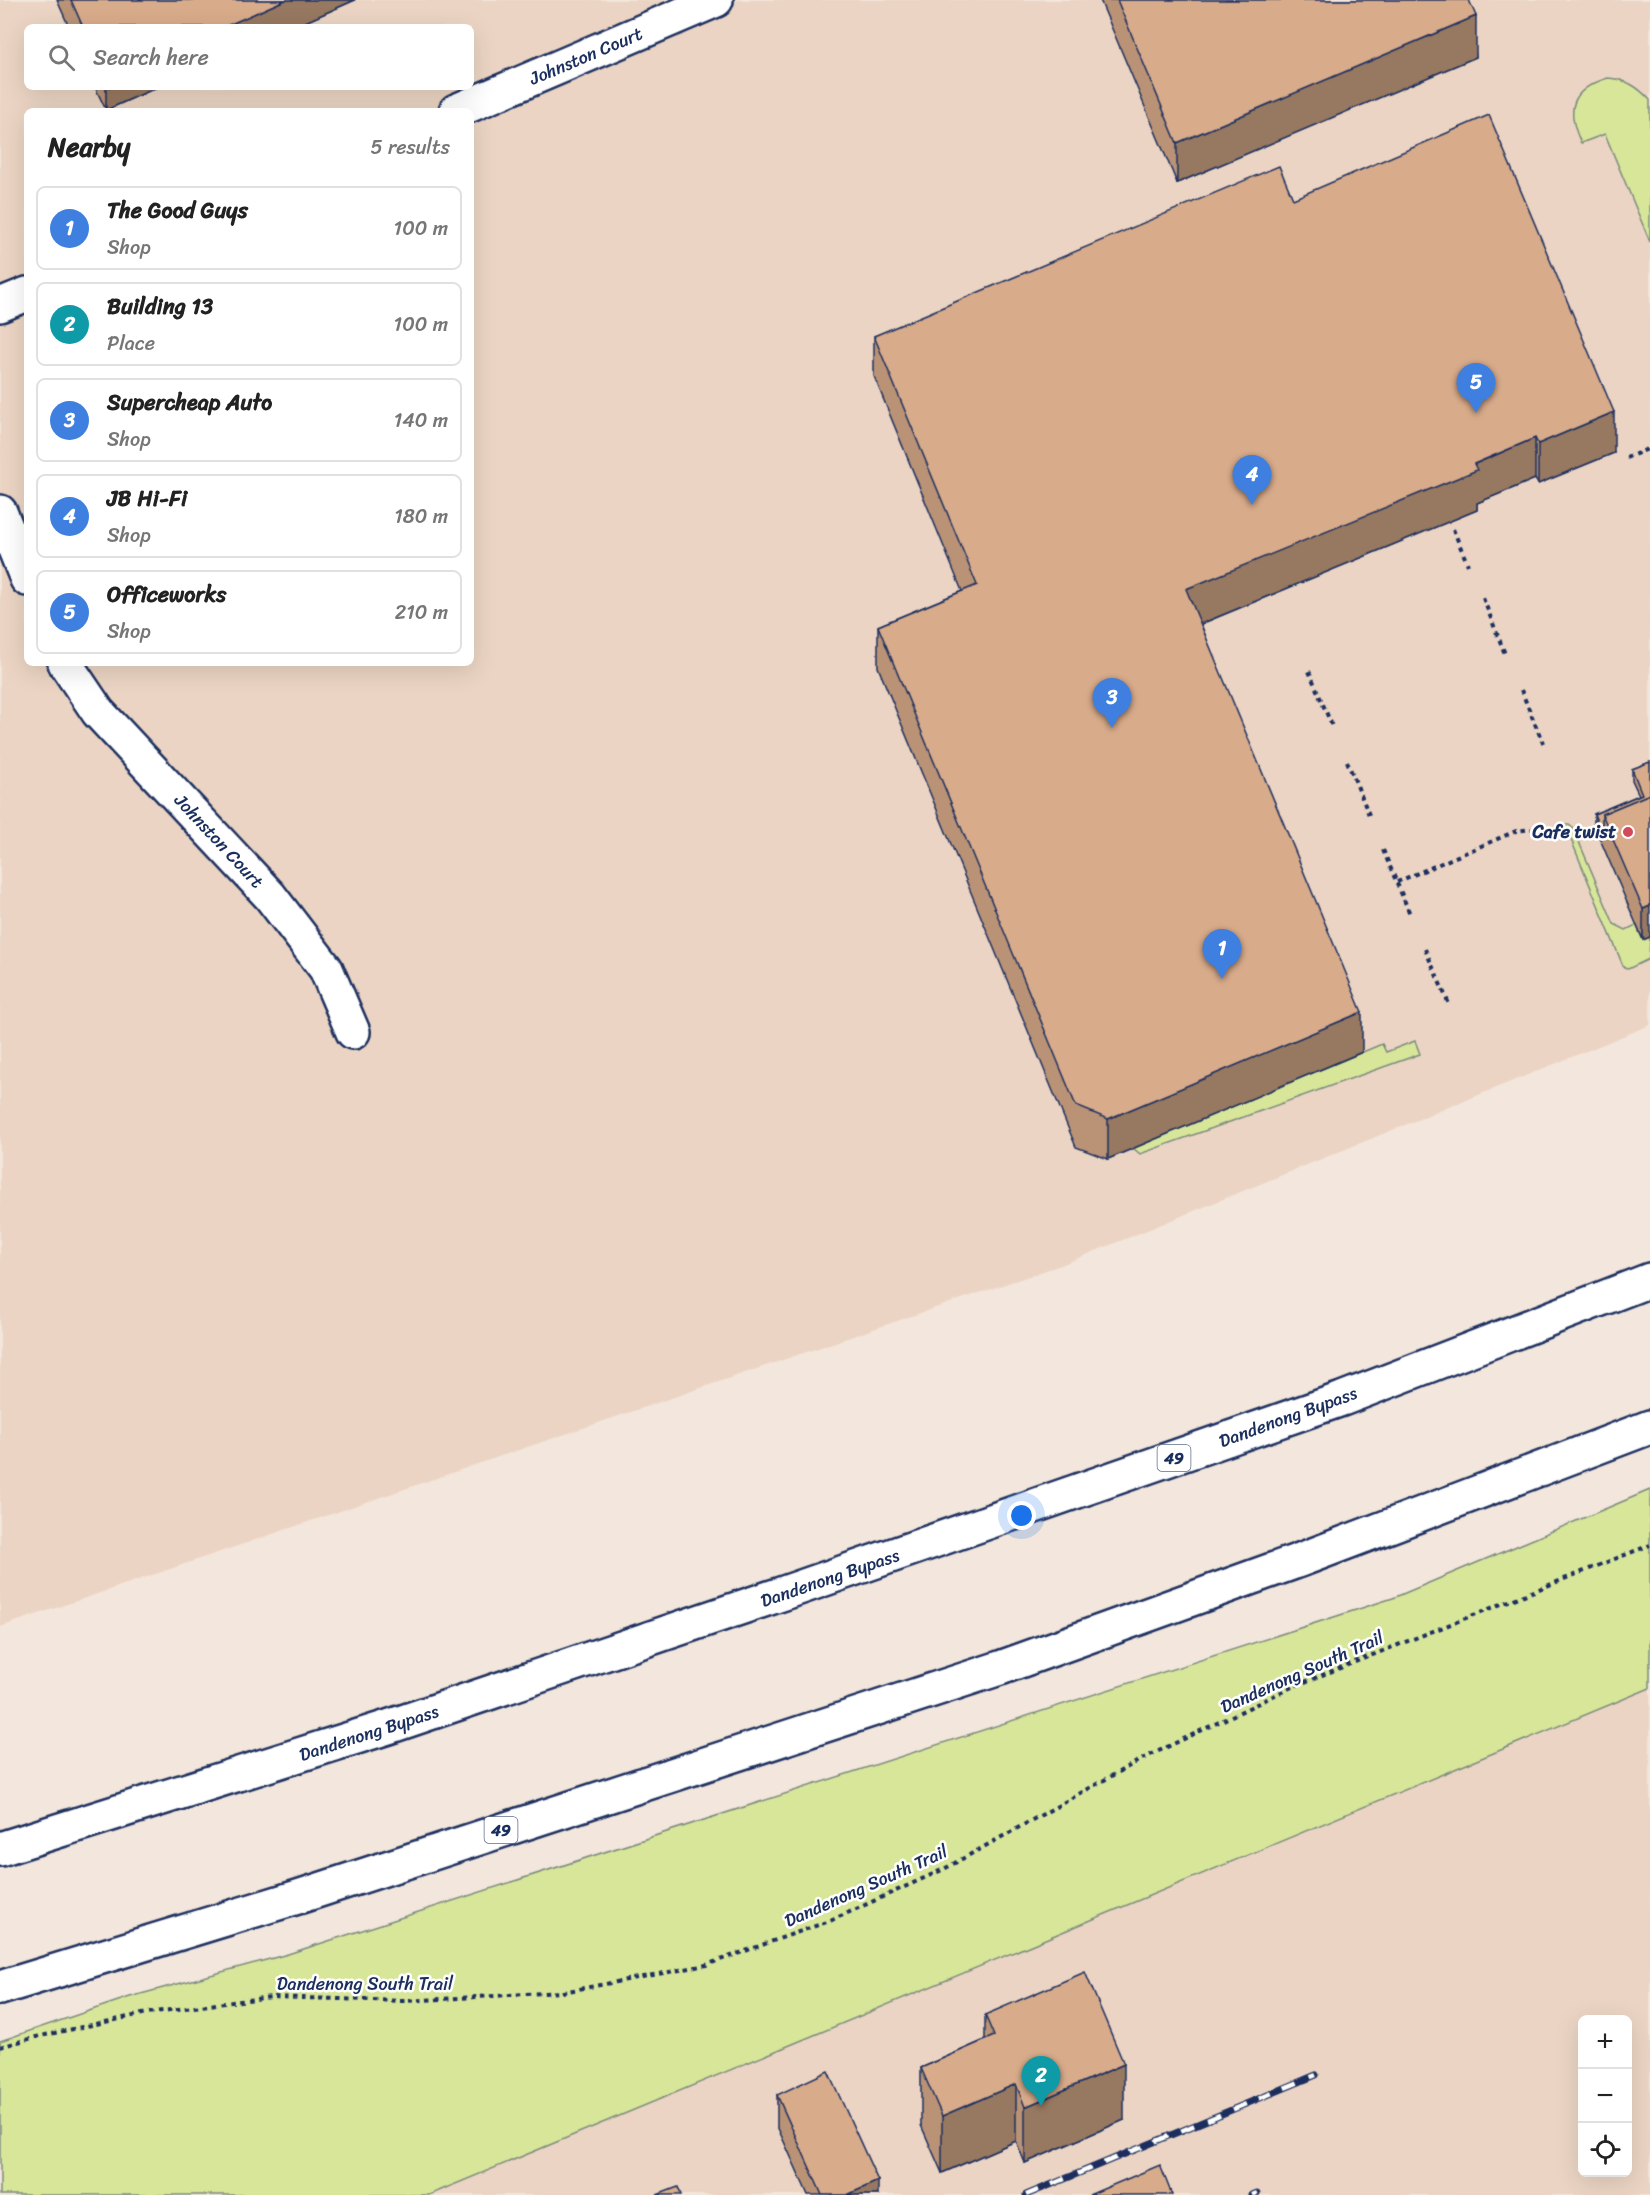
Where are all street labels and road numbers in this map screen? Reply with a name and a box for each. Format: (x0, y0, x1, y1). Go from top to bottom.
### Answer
street label: Johnston Court (523, 18, 648, 95)
street label: Johnston Court (166, 785, 272, 896)
street label: Dandenong Bypass (1214, 1377, 1362, 1457)
road number: 49 (1158, 1445, 1190, 1471)
street label: Dandenong Bypass (756, 1539, 904, 1617)
street label: Dandenong South Trail (1215, 1621, 1390, 1722)
street label: Dandenong Bypass (295, 1695, 444, 1771)
road number: 49 (484, 1817, 518, 1843)
street label: Dandenong South Trail (779, 1835, 954, 1936)
street label: Dandenong South Trail (277, 1968, 454, 2000)

